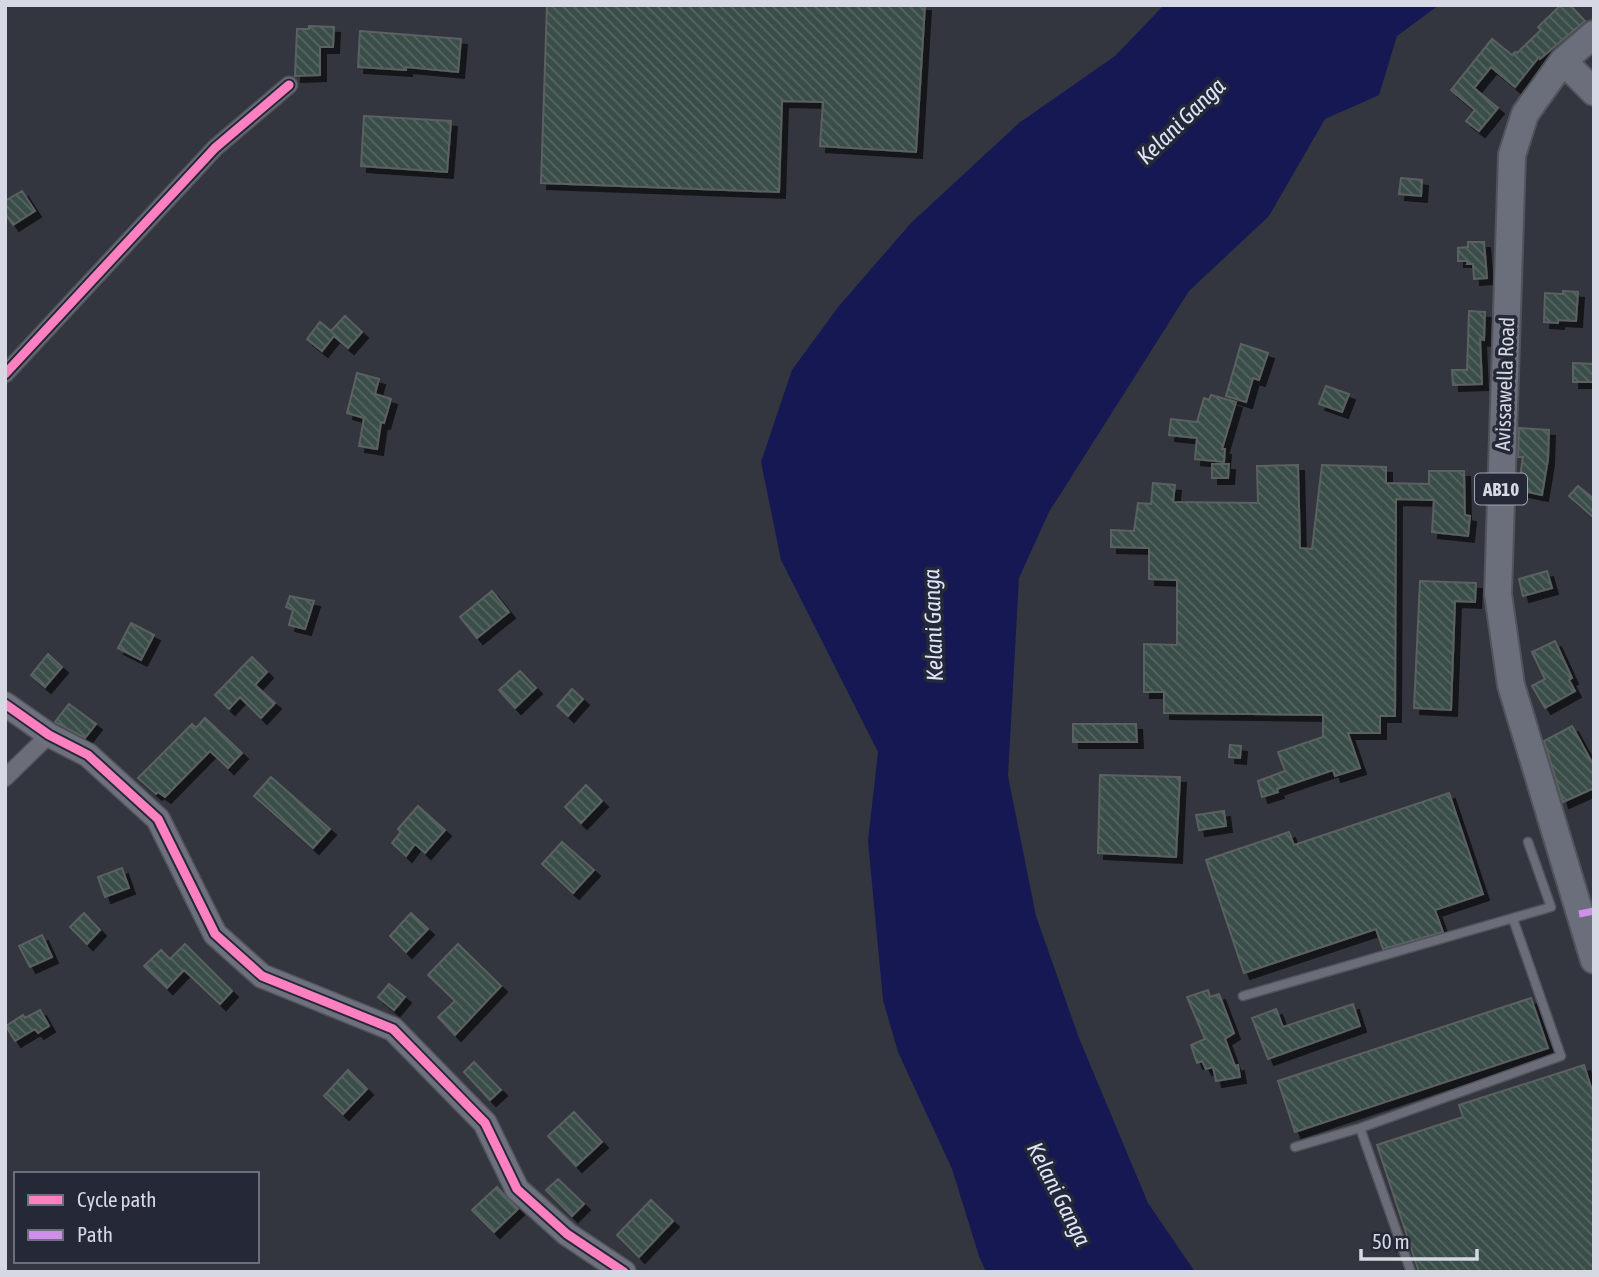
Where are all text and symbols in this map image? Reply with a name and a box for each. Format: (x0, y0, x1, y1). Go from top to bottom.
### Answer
water label: Kelani Ganga (1132, 72, 1231, 169)
street label: Avissawella Road (1490, 317, 1518, 451)
road number: AB10 (1475, 474, 1527, 504)
water label: Kelani Ganga (918, 568, 948, 682)
water label: Kelani Ganga (1022, 1138, 1096, 1250)
legend (14, 1172, 259, 1263)
text: Cycle path (77, 1187, 156, 1211)
scale bar (1361, 1218, 1476, 1262)
text: Path (77, 1222, 113, 1246)
text: 50 m (1372, 1229, 1410, 1253)

